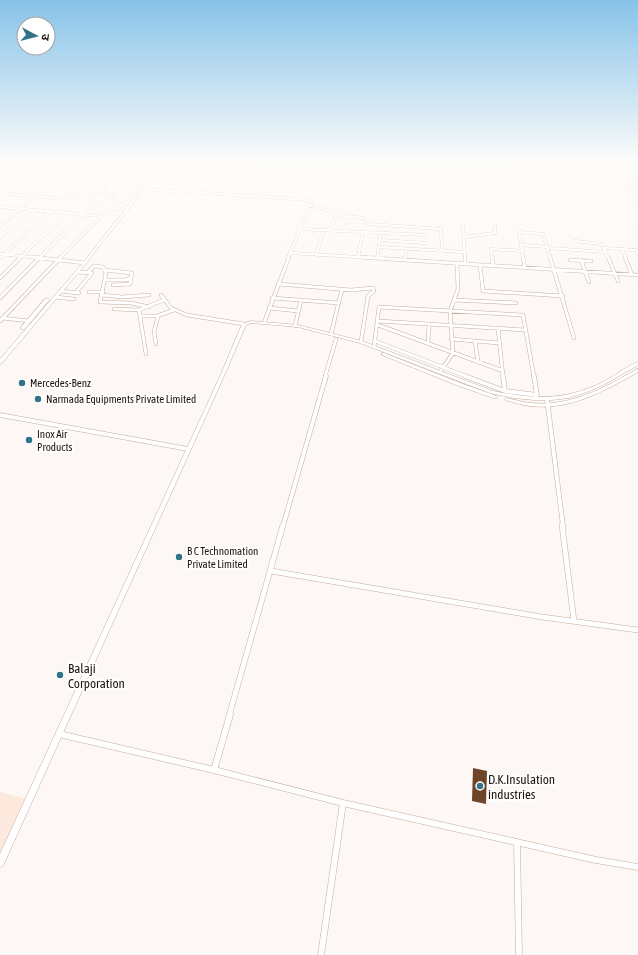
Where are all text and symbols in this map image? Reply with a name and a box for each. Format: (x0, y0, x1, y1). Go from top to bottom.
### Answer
north arrow (16, 16, 56, 56)
text: उ (40, 33, 52, 42)
place label: Mercedes-Benz (30, 377, 91, 389)
marker: Mercedes-Benz (17, 378, 27, 388)
place label: Narmada Equipments Private Limited (46, 393, 196, 405)
marker: Narmada Equipments Private Limited (33, 394, 43, 404)
place label: Inox Air Products (37, 428, 73, 453)
marker: Inox Air Products (24, 435, 34, 445)
place label: B C Technomation Private Limited (187, 545, 258, 570)
marker: B C Technomation Private Limited (174, 552, 184, 562)
place label: Balaji Corporation (68, 661, 125, 691)
marker: Balaji Corporation (55, 670, 65, 680)
place label: D.K.Insulation industries (488, 772, 555, 802)
marker: D.K.Insulation industries (475, 781, 485, 791)

